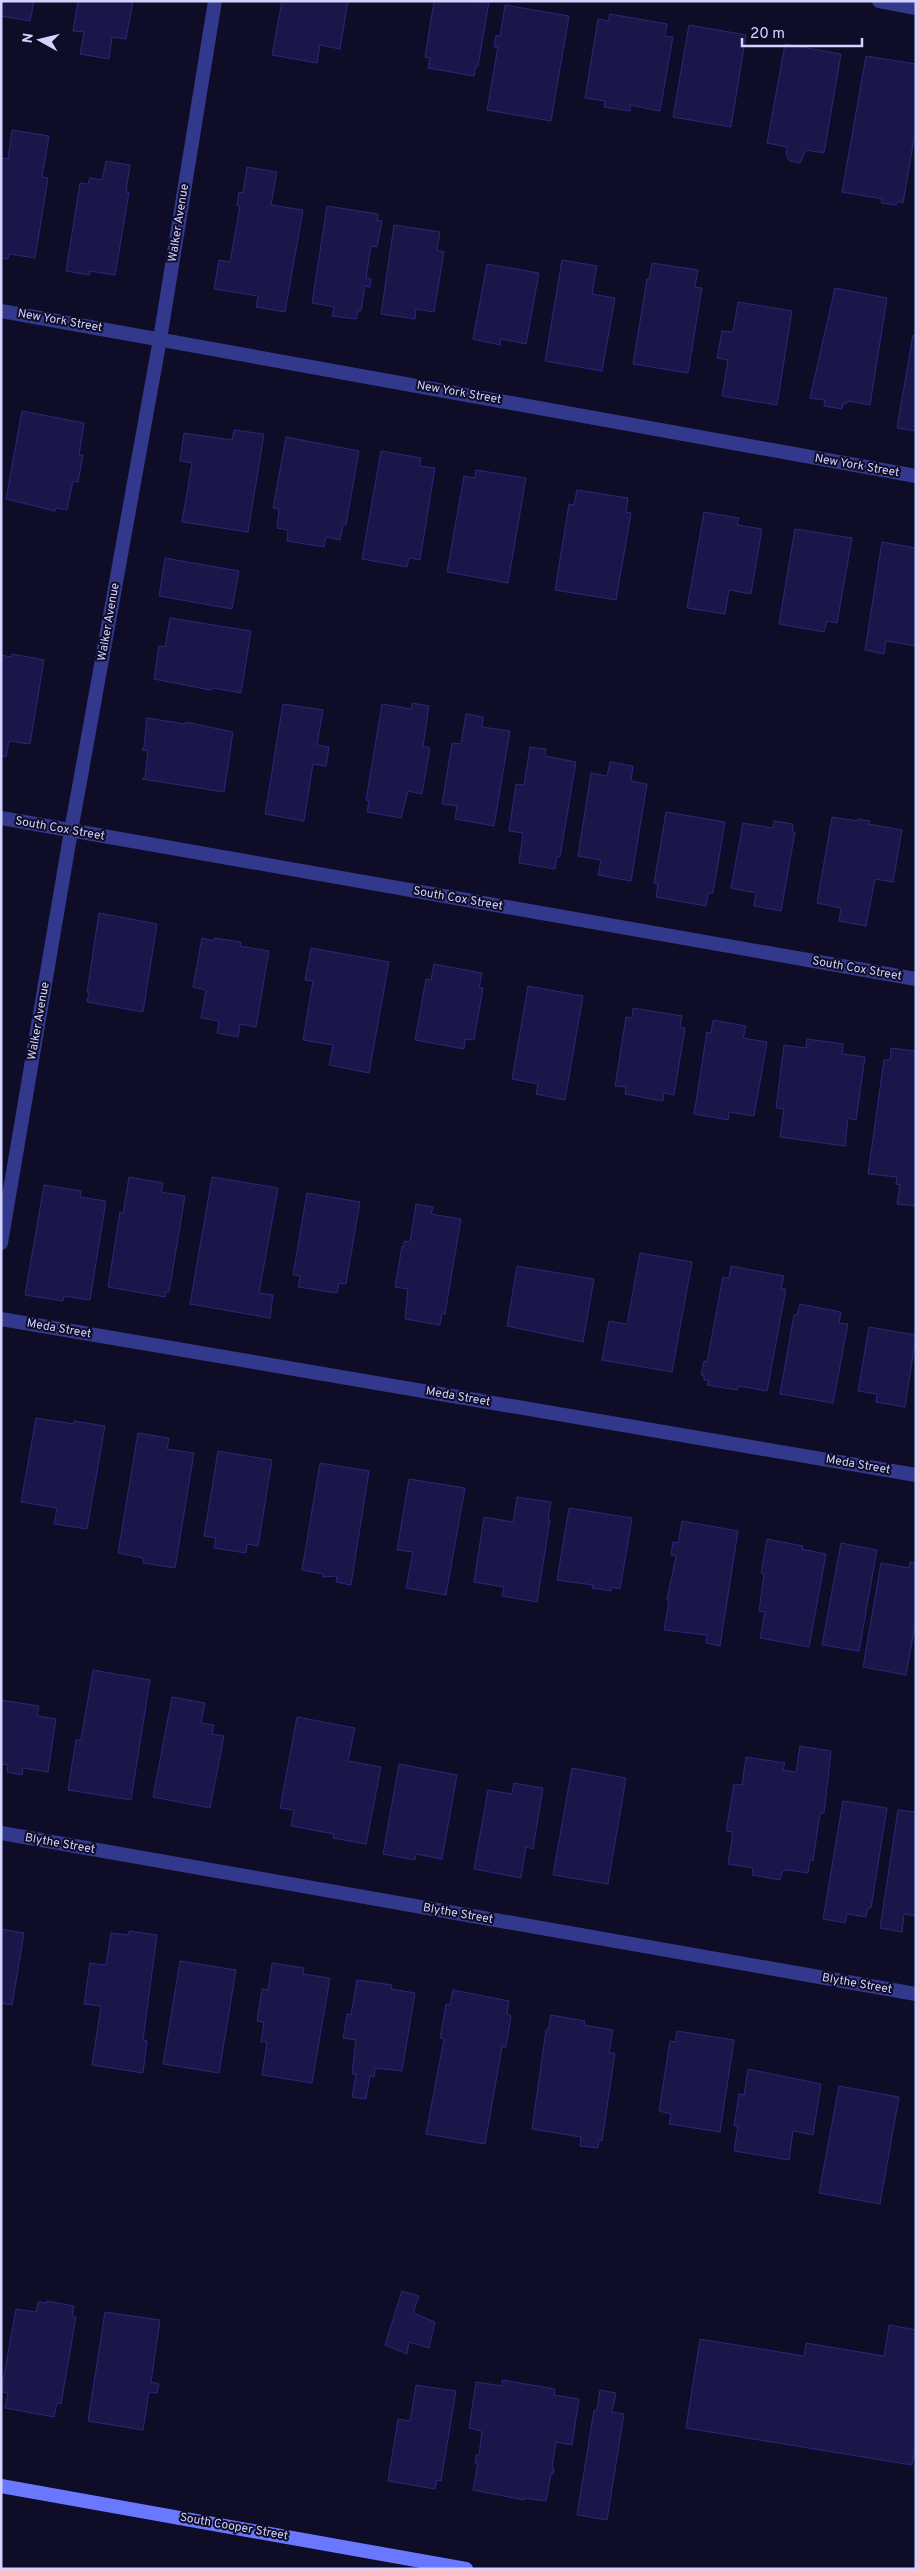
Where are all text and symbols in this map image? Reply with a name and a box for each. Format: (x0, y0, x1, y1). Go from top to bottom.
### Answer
north arrow (15, 15, 65, 65)
scale bar (742, 15, 862, 47)
text: 20 m (750, 25, 785, 44)
text: N (19, 32, 38, 45)
street label: Walker Avenue (165, 183, 193, 263)
street label: New York Street (16, 306, 104, 336)
street label: New York Street (415, 378, 503, 408)
street label: New York Street (813, 451, 901, 481)
street label: Walker Avenue (94, 582, 124, 662)
street label: South Cox Street (14, 813, 106, 845)
street label: South Cox Street (412, 883, 504, 915)
street label: South Cox Street (811, 953, 903, 985)
street label: Walker Avenue (24, 981, 54, 1061)
street label: Meda Street (25, 1315, 93, 1343)
street label: Meda Street (424, 1383, 492, 1411)
street label: Meda Street (824, 1451, 892, 1479)
street label: Blythe Street (24, 1830, 96, 1858)
street label: Blythe Street (422, 1900, 494, 1928)
street label: Blythe Street (821, 1970, 893, 1998)
street label: South Cooper Street (179, 2510, 289, 2544)

